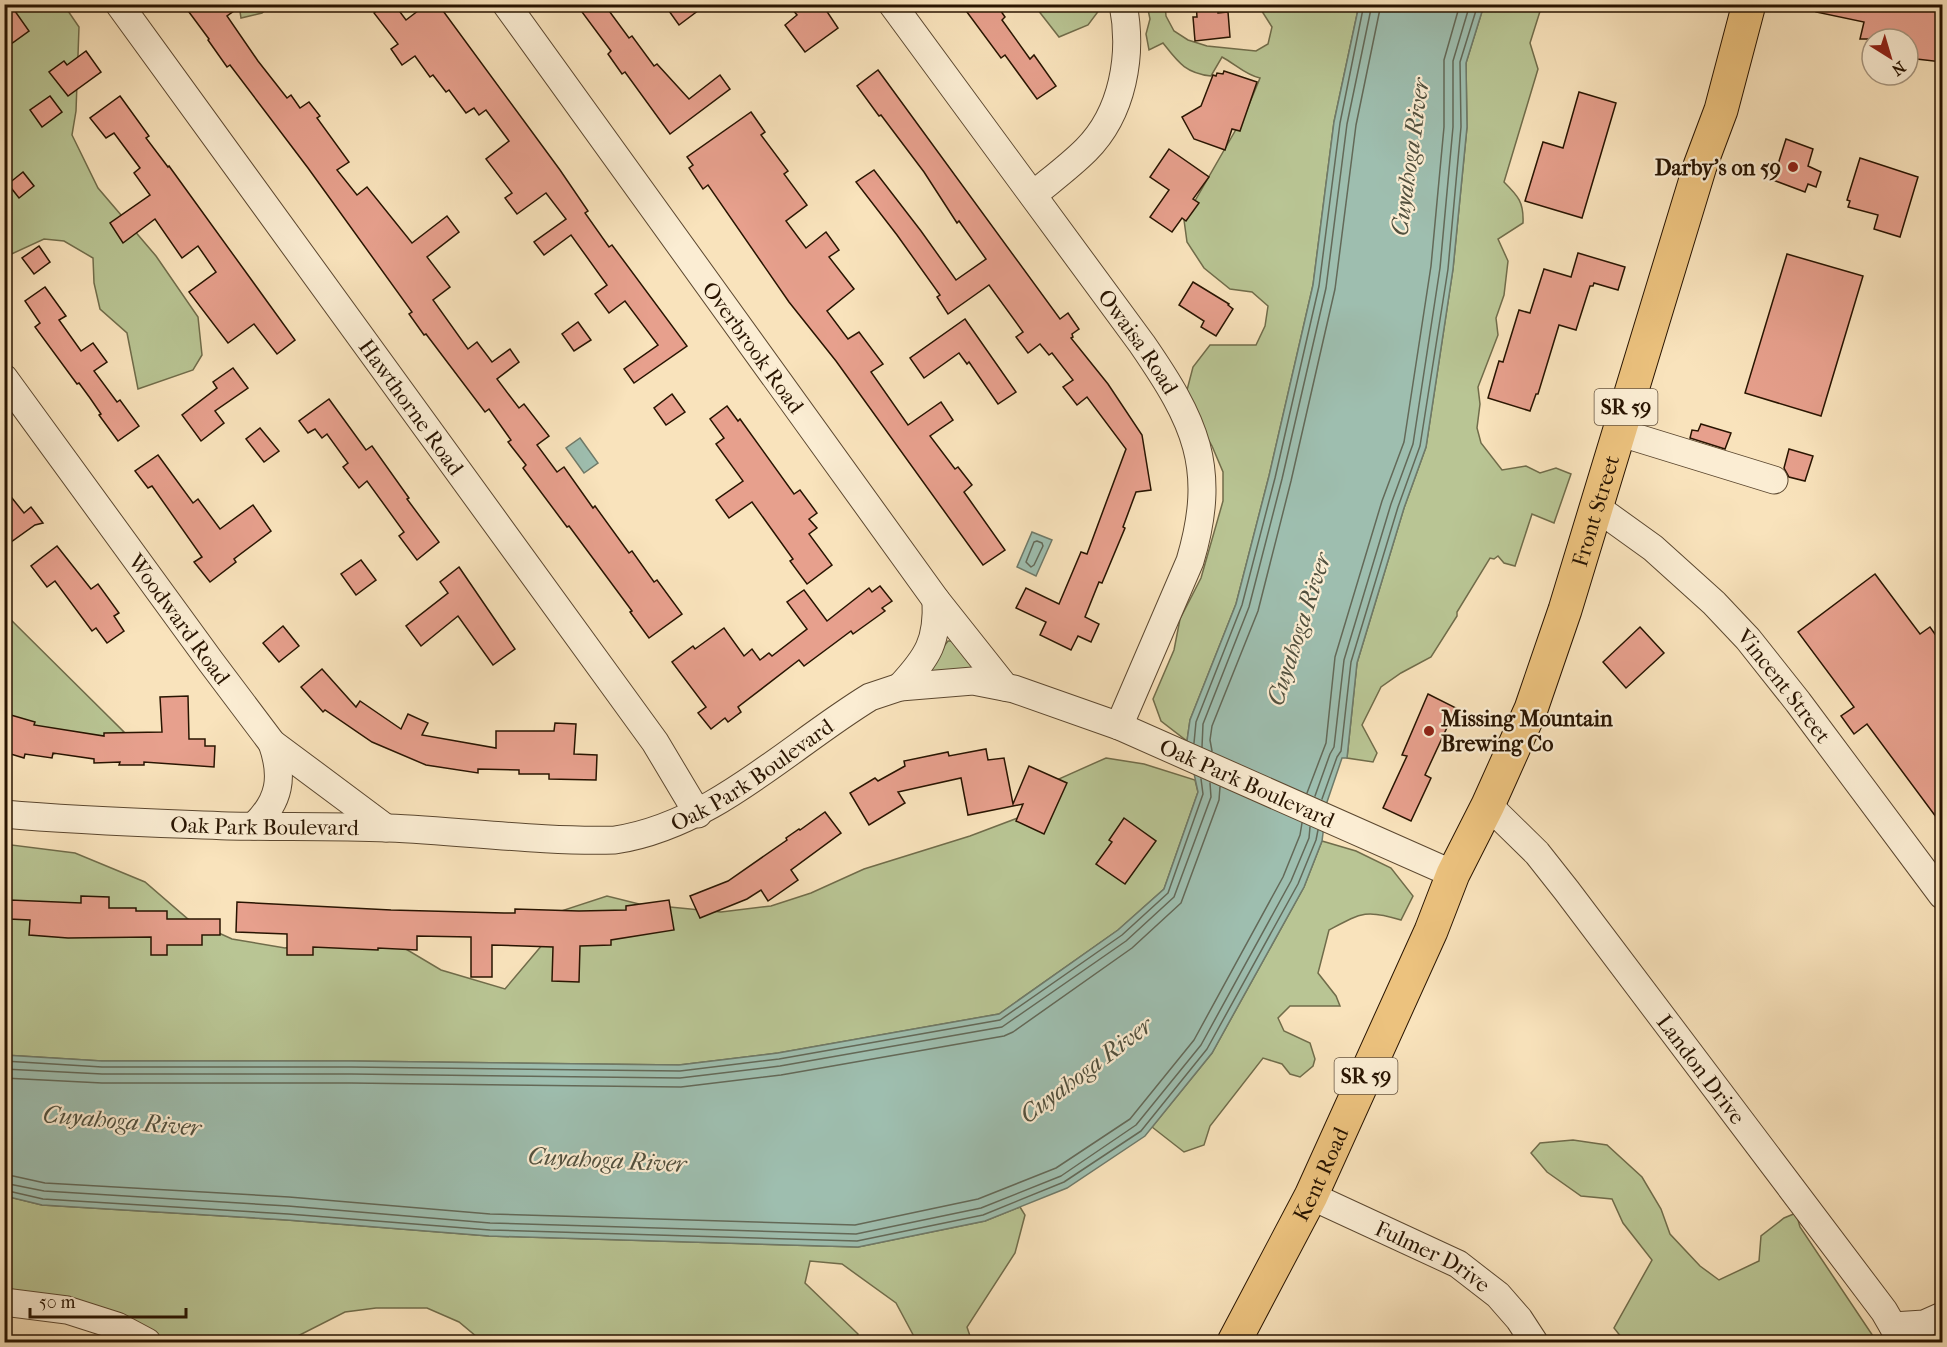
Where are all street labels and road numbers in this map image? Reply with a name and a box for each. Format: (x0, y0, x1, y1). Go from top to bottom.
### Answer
street label: Overbrook Road (696, 277, 809, 419)
street label: Owaisa Road (1092, 284, 1184, 400)
street label: Hawthorne Road (353, 335, 469, 481)
road number: SR 59 (1594, 389, 1658, 425)
street label: Front Street (1567, 452, 1625, 570)
street label: Woodward Road (122, 548, 236, 691)
street label: Vincent Street (1731, 623, 1836, 748)
street label: Oak Park Boulevard (667, 713, 839, 837)
street label: Oak Park Boulevard (1155, 734, 1339, 834)
street label: Oak Park Boulevard (170, 812, 360, 841)
street label: Landon Drive (1651, 1010, 1750, 1130)
road number: SR 59 (1334, 1058, 1398, 1094)
street label: Kent Road (1288, 1122, 1355, 1226)
street label: Fulmer Drive (1371, 1215, 1495, 1298)

